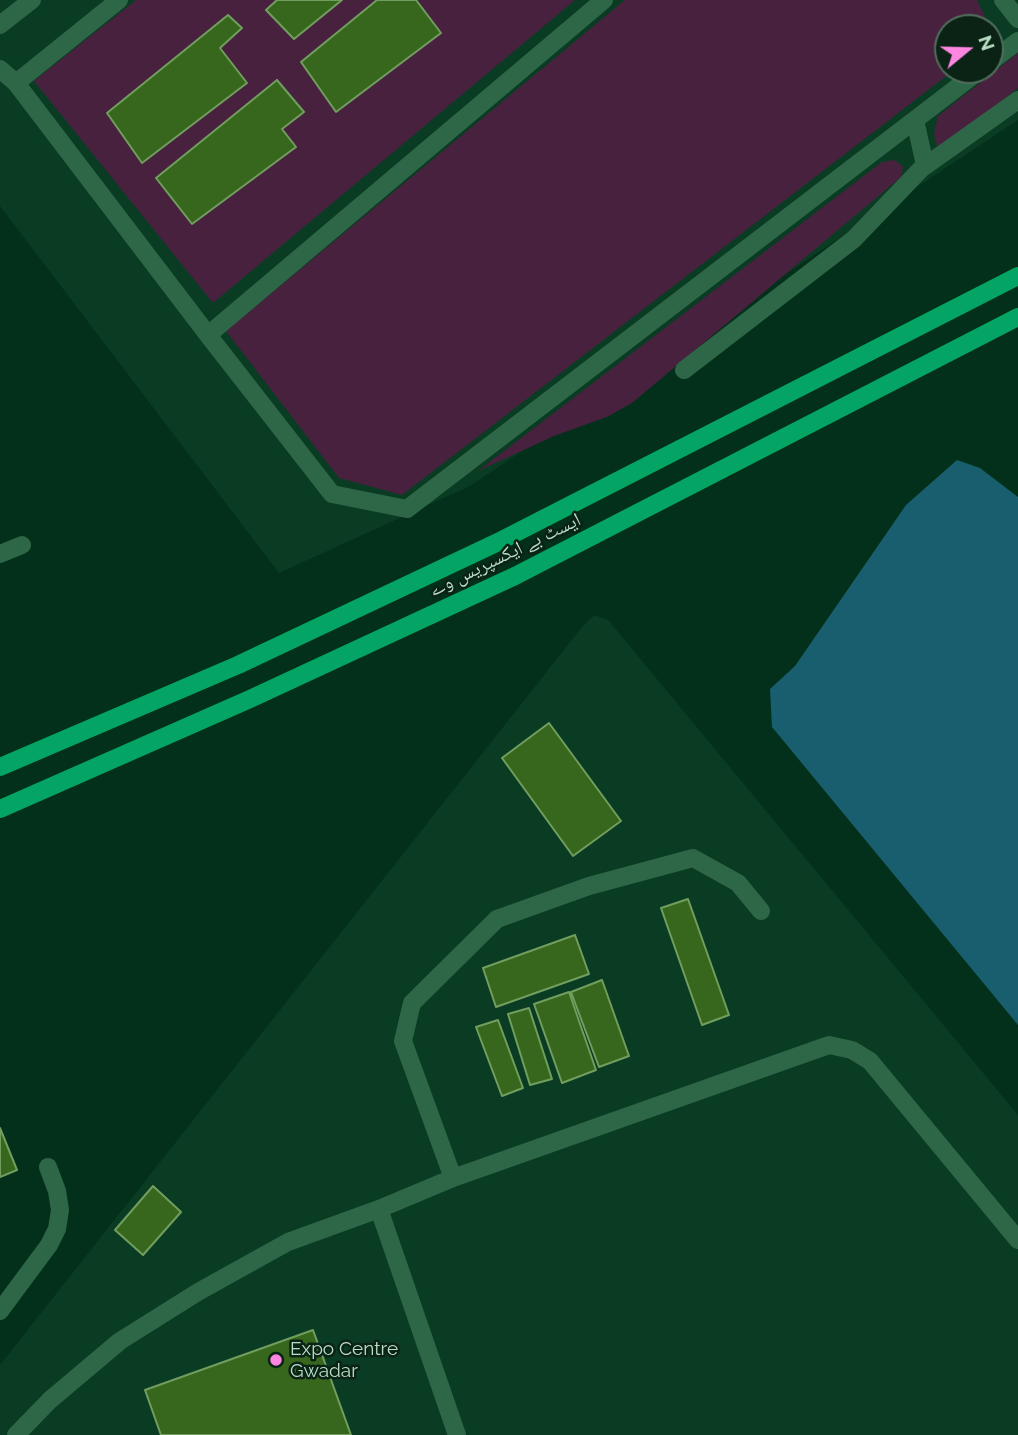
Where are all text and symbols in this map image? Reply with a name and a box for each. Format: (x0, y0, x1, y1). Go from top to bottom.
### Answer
north arrow (934, 14, 1004, 84)
text: N (974, 32, 1000, 53)
street label: ایسٹ بے ایکسپریس وے (425, 508, 585, 602)
place label: Expo Centre Gwadar (290, 1338, 398, 1382)
marker: Expo Centre Gwadar (268, 1352, 284, 1368)

